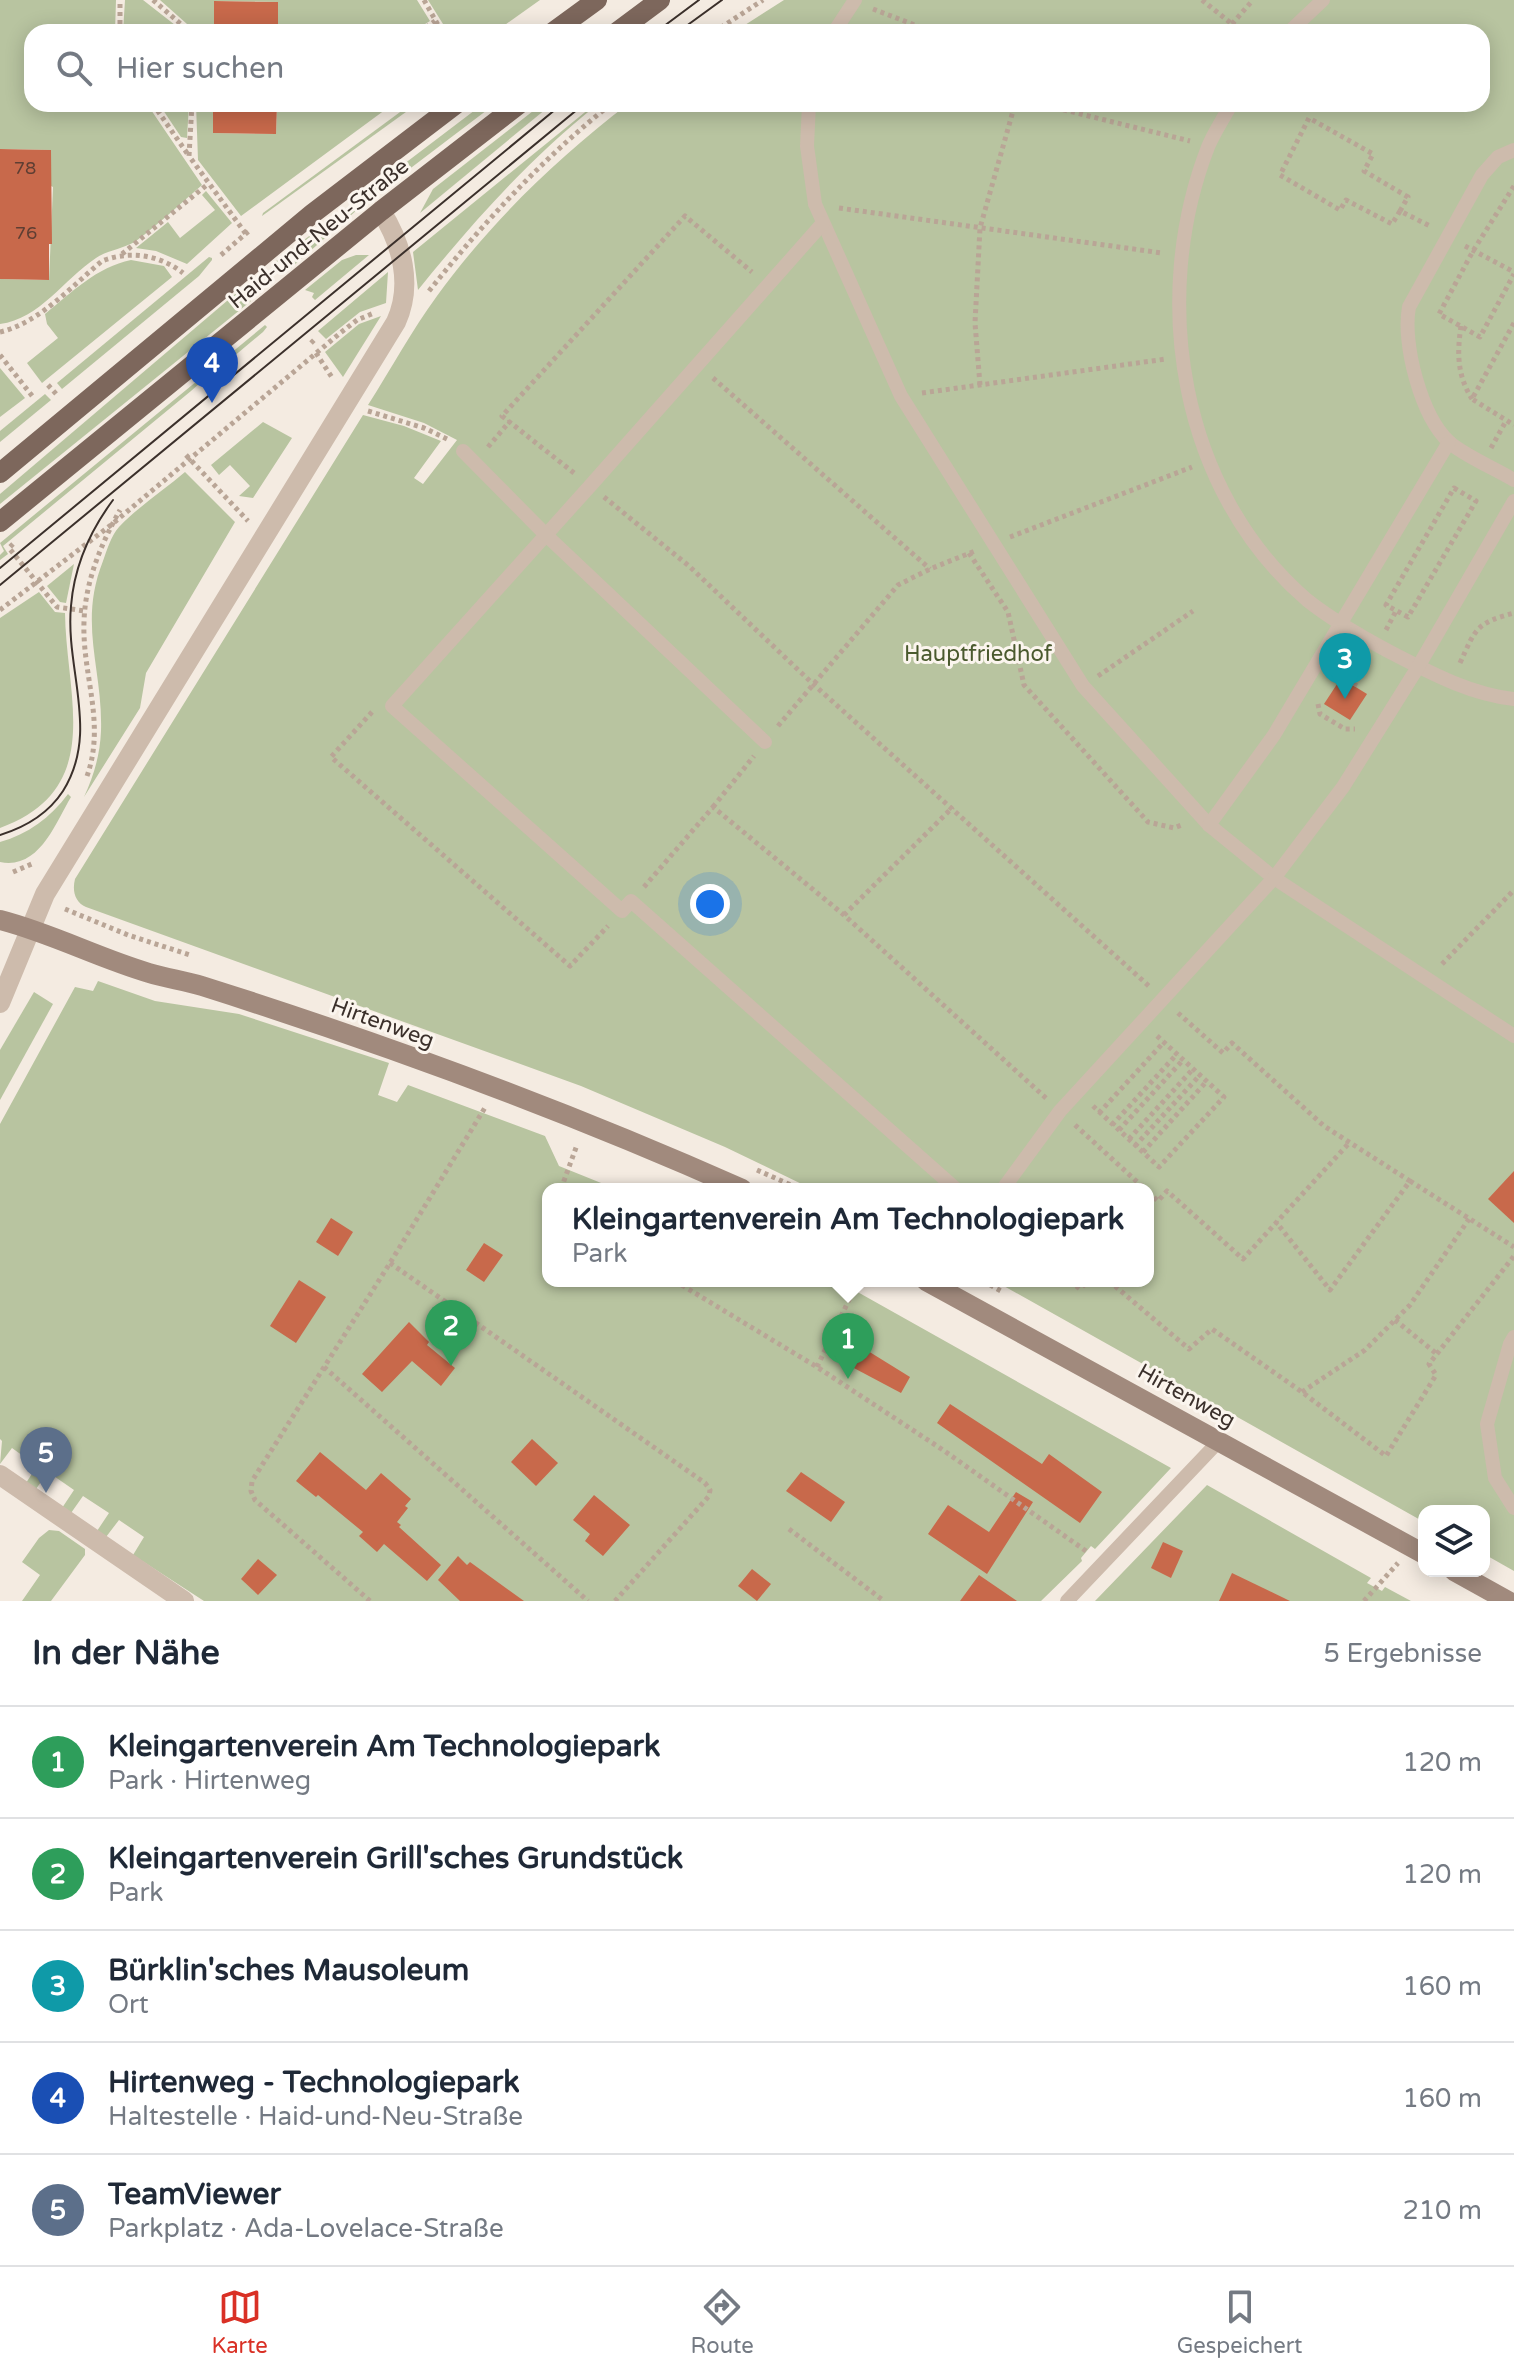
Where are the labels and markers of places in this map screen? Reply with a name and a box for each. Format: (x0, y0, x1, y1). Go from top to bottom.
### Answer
pin: 4 (186, 337, 238, 403)
pin: 3 (1319, 633, 1371, 699)
pin: 2 (425, 1300, 477, 1366)
pin: 1 (822, 1313, 874, 1379)
pin: 5 (20, 1427, 72, 1493)

